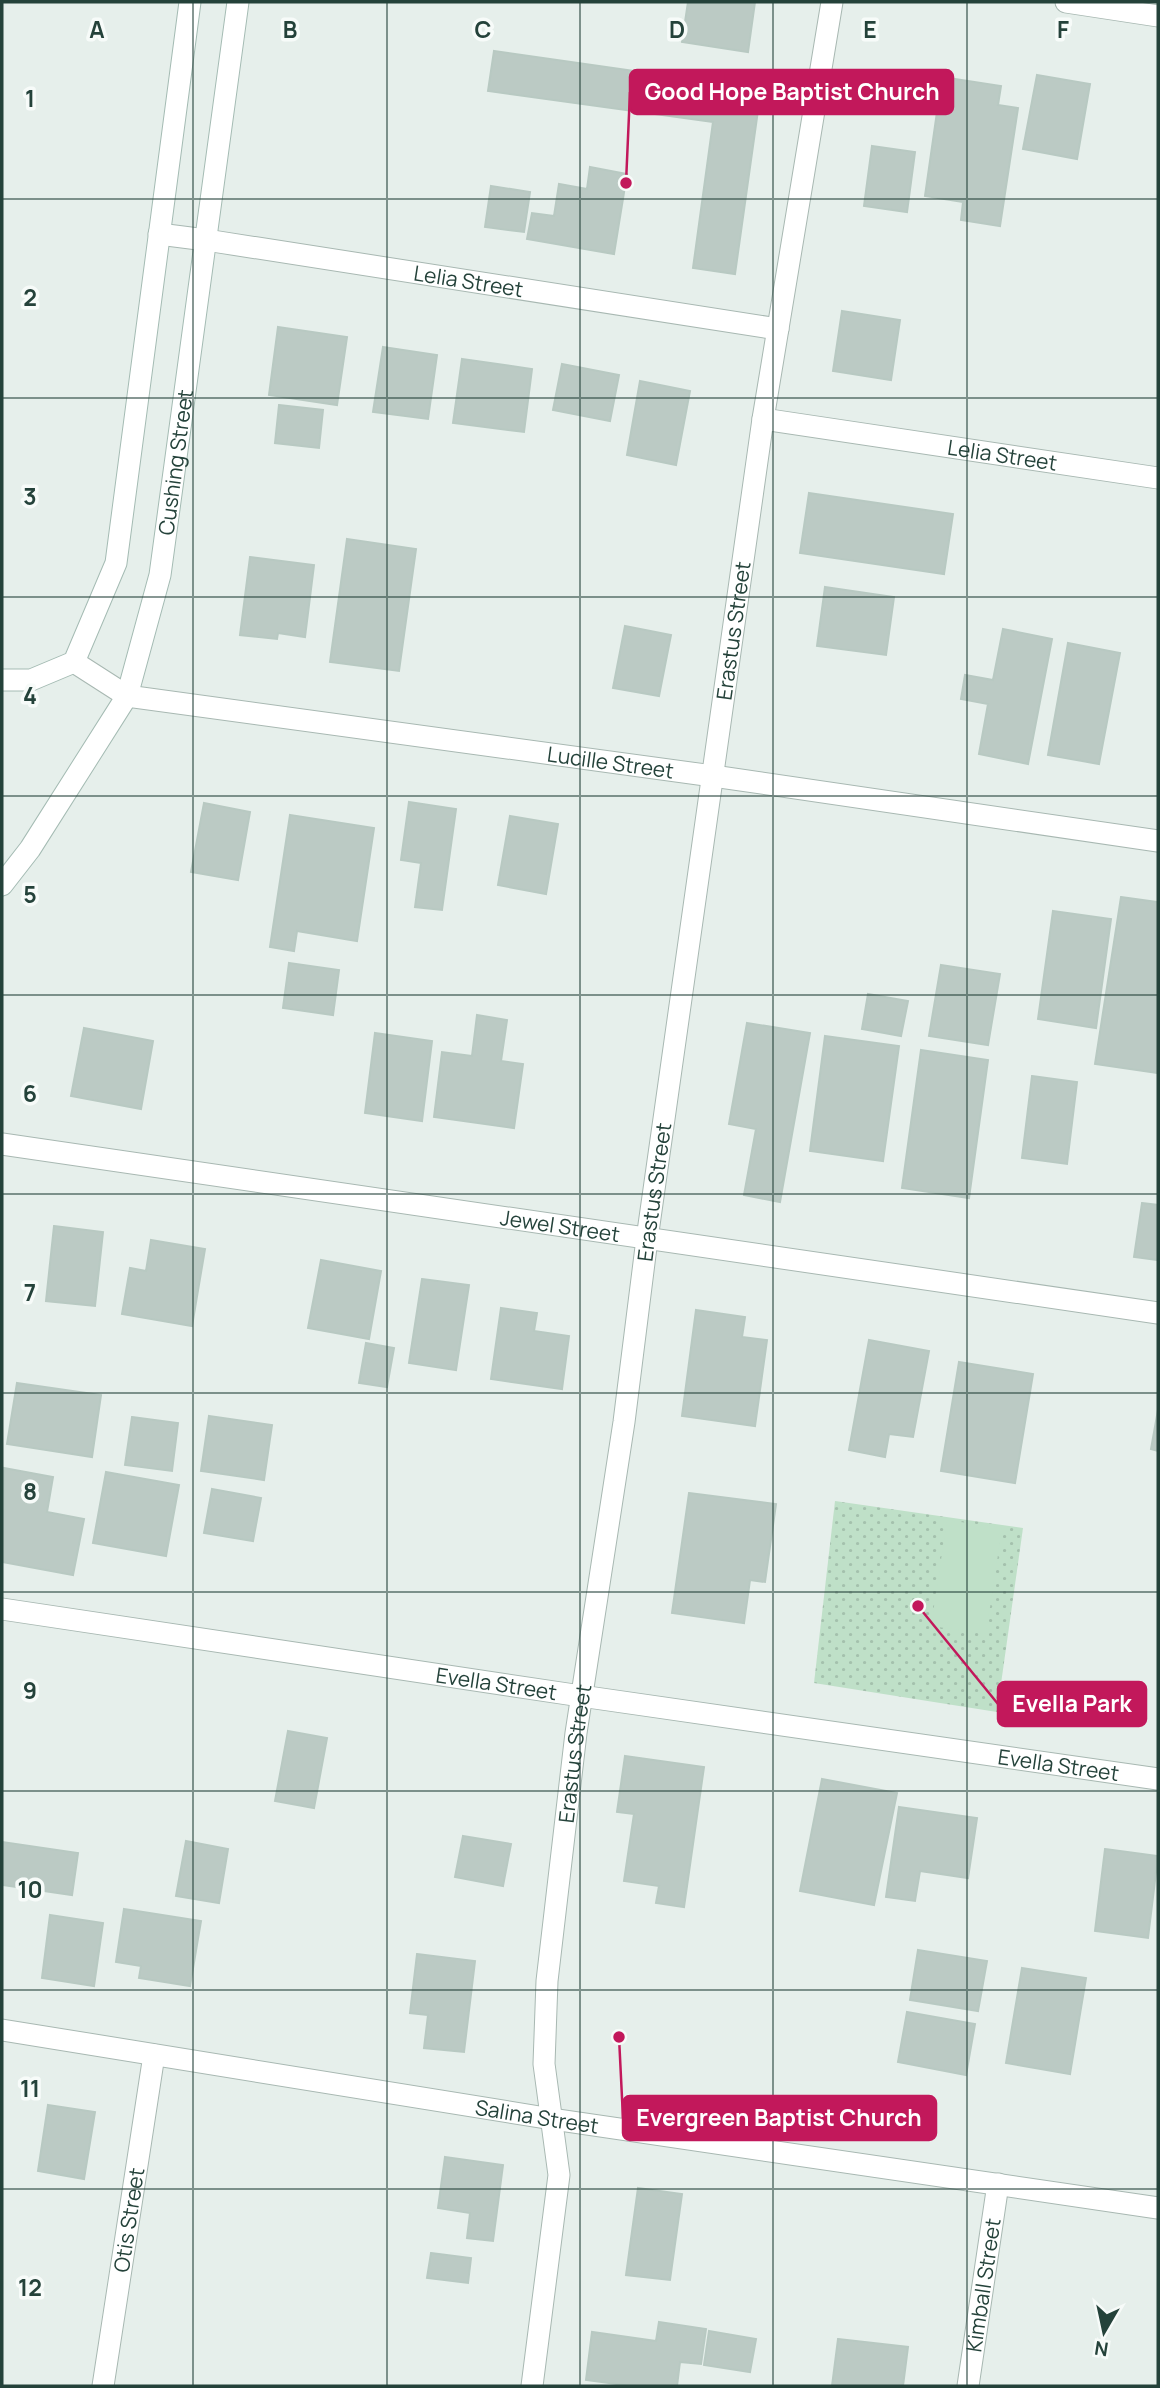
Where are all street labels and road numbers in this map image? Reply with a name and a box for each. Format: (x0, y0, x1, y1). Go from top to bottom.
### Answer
street label: Lelia Street (412, 259, 525, 303)
street label: Cushing Street (152, 388, 199, 537)
street label: Lelia Street (946, 433, 1059, 477)
street label: Erastus Street (709, 560, 757, 702)
street label: Lucille Street (546, 740, 676, 785)
street label: Erastus Street (630, 1121, 677, 1263)
street label: Jewel Street (498, 1203, 622, 1248)
street label: Evella Street (434, 1660, 559, 1706)
street label: Erastus Street (552, 1682, 597, 1824)
street label: Evella Street (996, 1742, 1121, 1787)
street label: Salina Street (473, 2093, 601, 2140)
street label: Otis Street (107, 2166, 150, 2274)
street label: Kimball Street (959, 2216, 1007, 2354)

